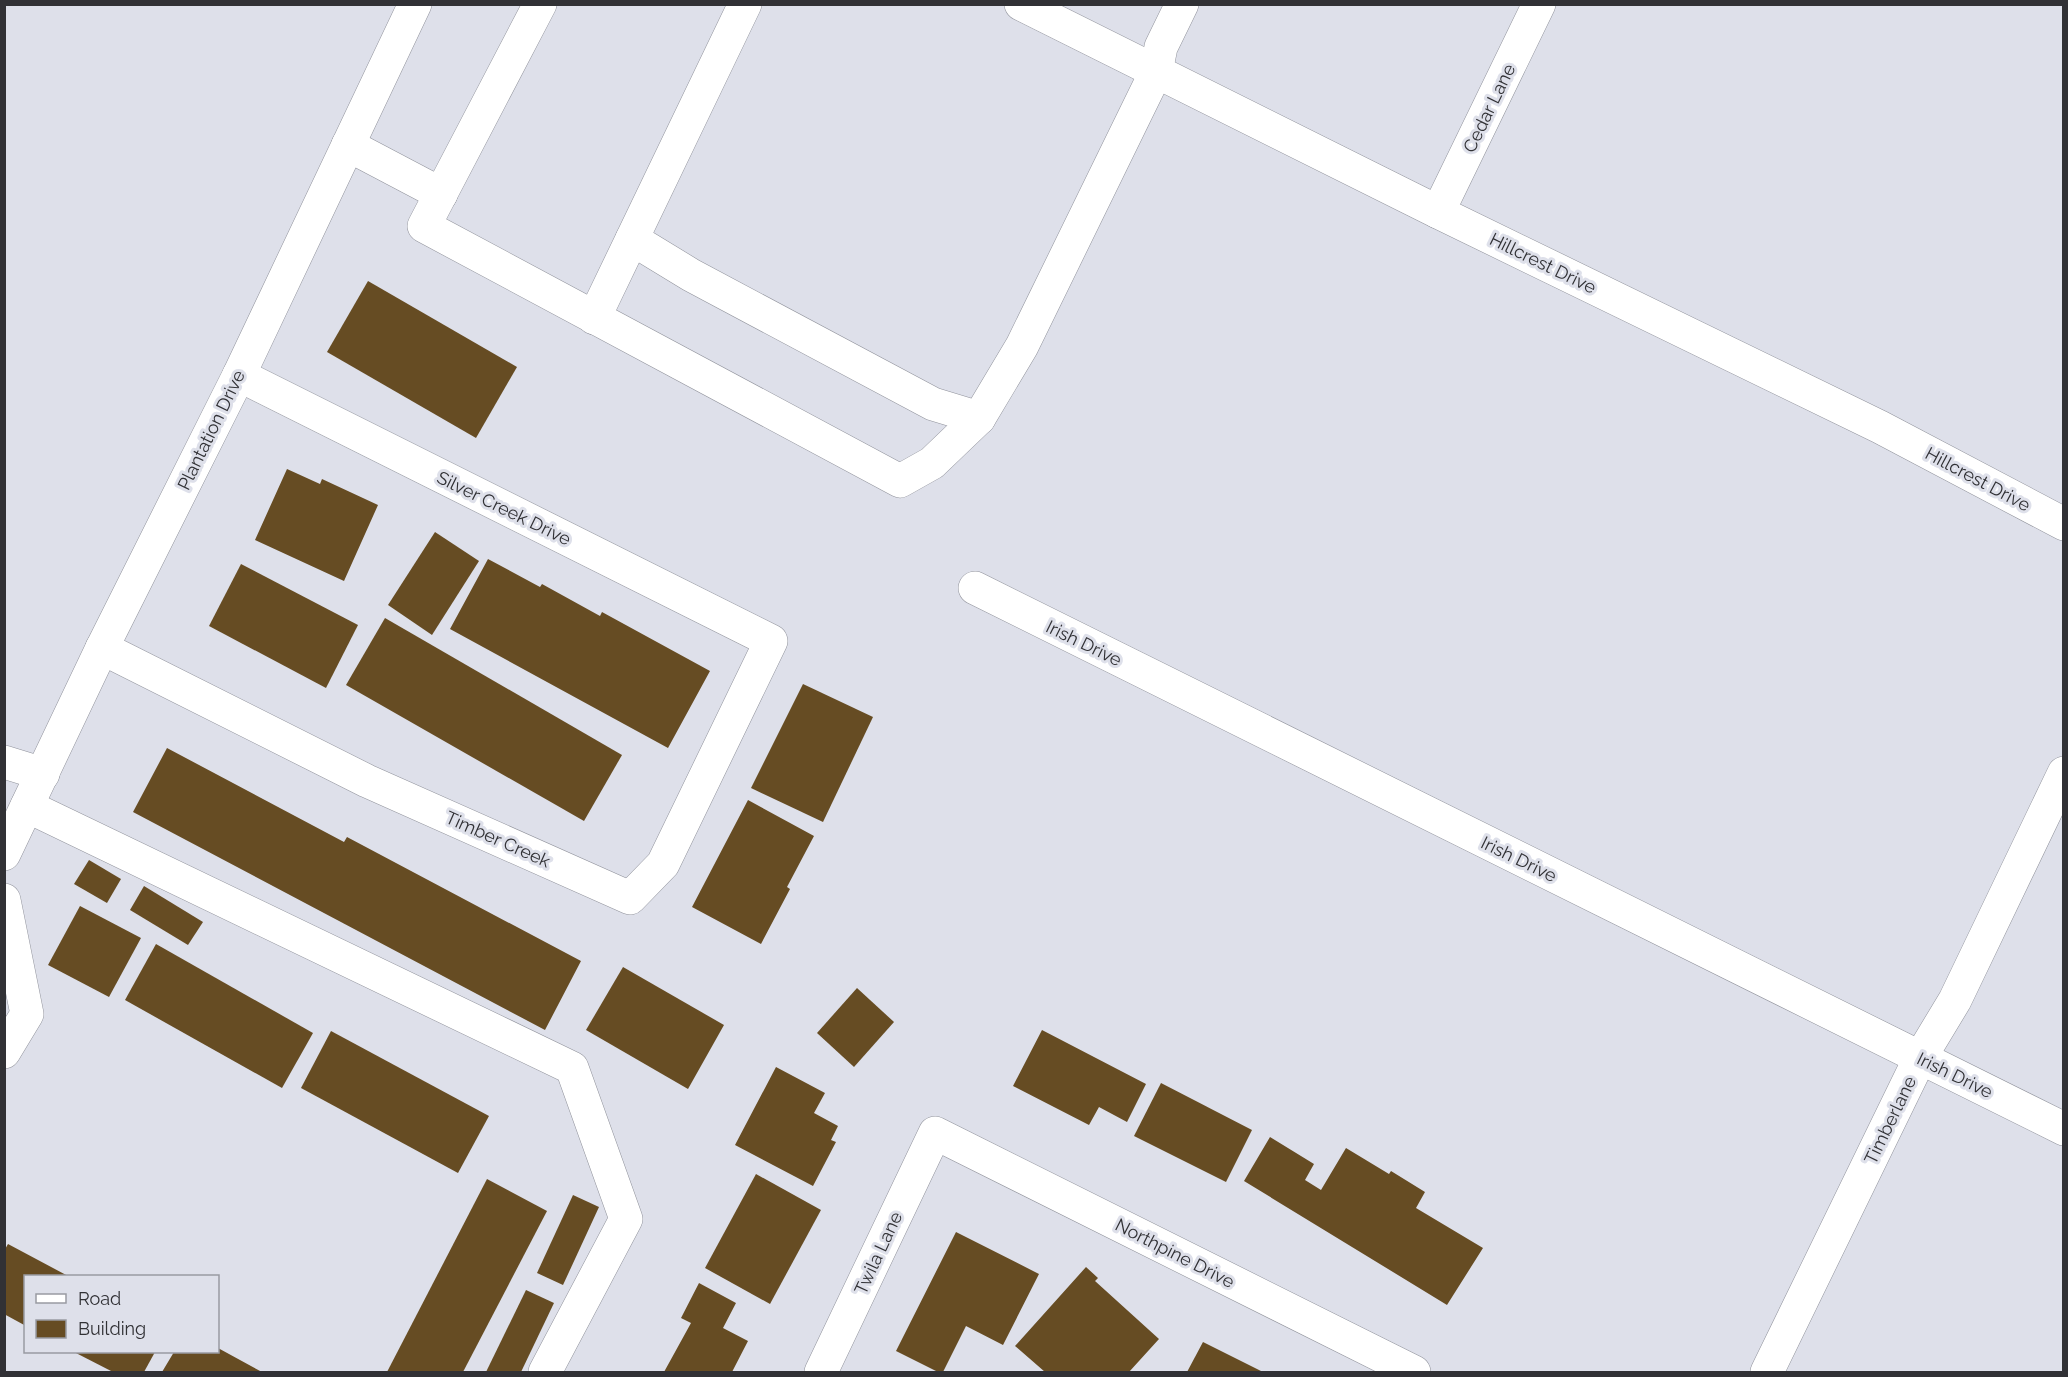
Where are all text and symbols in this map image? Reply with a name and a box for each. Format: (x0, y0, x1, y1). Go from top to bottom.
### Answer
street label: Cedar Lane (1459, 60, 1520, 156)
street label: Hillcrest Drive (1486, 228, 1600, 298)
street label: Plantation Drive (173, 366, 249, 493)
street label: Hillcrest Drive (1922, 443, 2034, 516)
street label: Silver Creek Drive (434, 466, 575, 550)
street label: Irish Drive (1043, 616, 1126, 670)
street label: Timber Creek (442, 806, 554, 872)
street label: Irish Drive (1478, 832, 1561, 886)
street label: Irish Drive (1914, 1048, 1997, 1102)
street label: Timberlane (1860, 1072, 1920, 1167)
street label: Twila Lane (850, 1208, 906, 1298)
street label: Northpine Drive (1112, 1214, 1238, 1292)
legend (24, 1275, 219, 1353)
text: Road (78, 1288, 121, 1309)
text: Building (78, 1318, 146, 1339)

